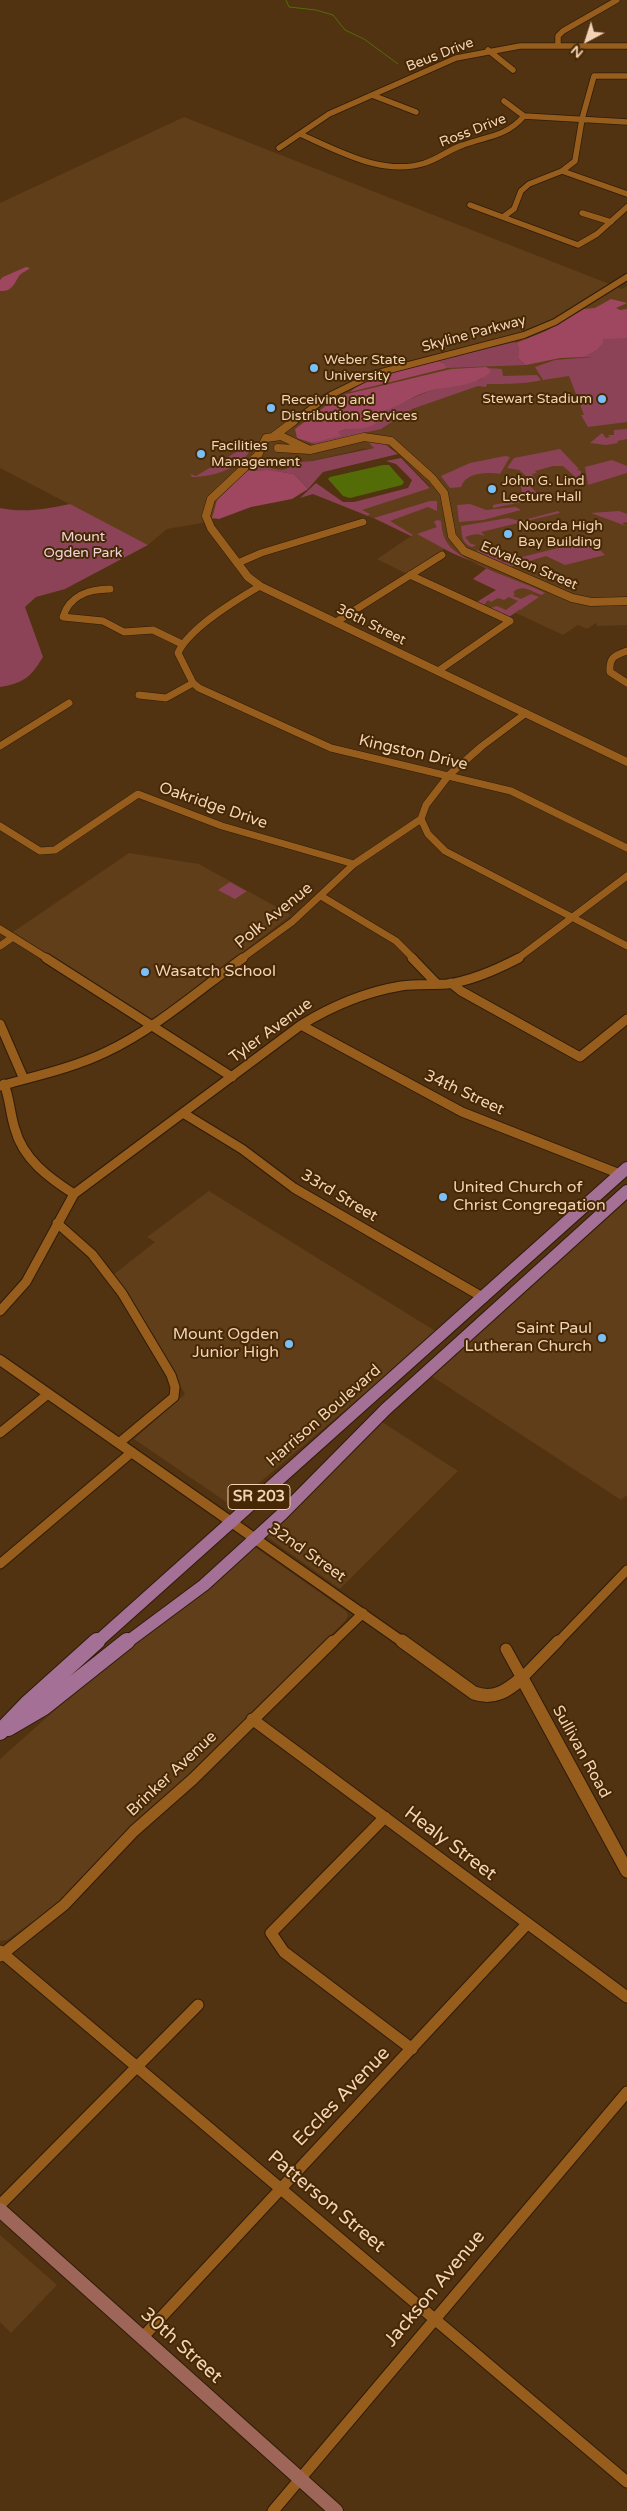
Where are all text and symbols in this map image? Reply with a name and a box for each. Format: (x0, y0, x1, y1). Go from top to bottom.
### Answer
north arrow (562, 15, 612, 65)
street label: Beus Drive (404, 34, 476, 76)
text: N (567, 42, 587, 62)
street label: Ross Drive (437, 111, 509, 151)
street label: Skyline Parkway (420, 312, 528, 356)
place label: Weber State University (324, 352, 406, 384)
marker: Weber State University (308, 362, 320, 374)
place label: Stewart Stadium (482, 391, 592, 407)
place label: Receiving and Distribution Services (281, 392, 417, 424)
marker: Stewart Stadium (596, 393, 608, 405)
marker: Receiving and Distribution Services (265, 402, 277, 414)
place label: Facilities Management (211, 438, 300, 471)
marker: Facilities Management (195, 448, 207, 460)
place label: John G. Lind Lecture Hall (502, 473, 585, 506)
marker: John G. Lind Lecture Hall (486, 483, 498, 495)
place label: Noorda High Bay Building (518, 518, 603, 550)
marker: Noorda High Bay Building (502, 528, 514, 540)
park label: Mount Ogden Park (44, 529, 122, 562)
street label: Edvalson Street (478, 538, 580, 594)
street label: 36th Street (334, 601, 408, 649)
street label: Kingston Drive (357, 731, 469, 775)
street label: Oakridge Drive (156, 778, 270, 834)
street label: Polk Avenue (231, 879, 317, 953)
place label: Wasatch School (155, 962, 276, 982)
marker: Wasatch School (139, 966, 151, 978)
street label: Tyler Avenue (226, 994, 316, 1068)
street label: 34th Street (421, 1066, 507, 1120)
street label: 33rd Street (297, 1166, 381, 1226)
place label: United Church of Christ Congregation (453, 1178, 606, 1216)
marker: United Church of Christ Congregation (437, 1191, 449, 1203)
place label: Saint Paul Lutheran Church (464, 1319, 592, 1357)
place label: Mount Ogden Junior High (173, 1325, 279, 1363)
marker: Saint Paul Lutheran Church (596, 1332, 608, 1344)
marker: Mount Ogden Junior High (283, 1338, 295, 1350)
street label: Harrison Boulevard (263, 1361, 385, 1471)
road number: SR 203 (228, 1484, 290, 1510)
street label: 32nd Street (265, 1519, 349, 1587)
street label: Sullivan Road (548, 1702, 614, 1802)
street label: Brinker Avenue (123, 1727, 221, 1821)
street label: Healy Street (399, 1802, 501, 1886)
street label: Eccles Avenue (289, 2042, 395, 2152)
street label: Patterson Street (263, 2146, 389, 2258)
street label: Jackson Avenue (380, 2226, 490, 2352)
street label: 30th Street (135, 2303, 227, 2389)

